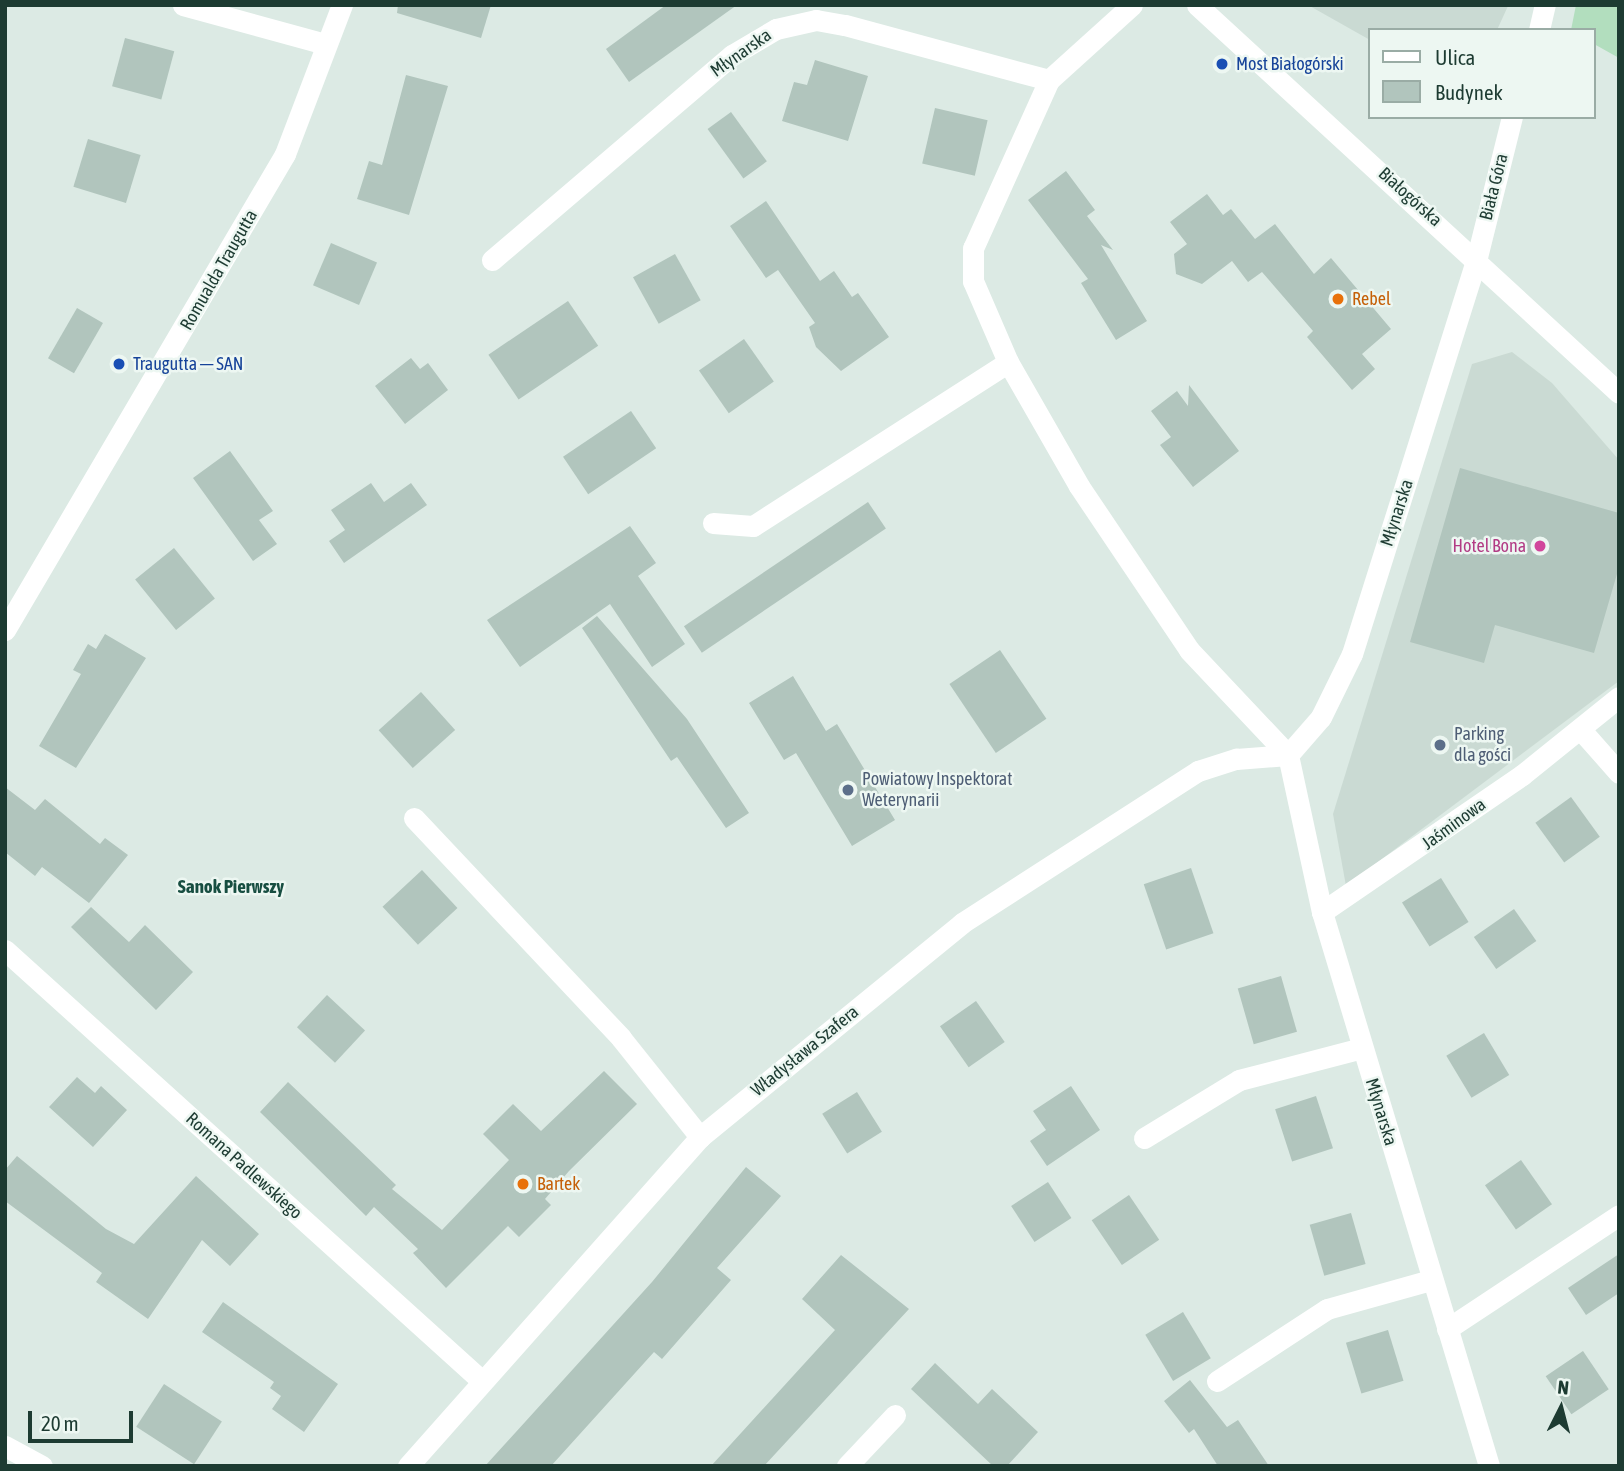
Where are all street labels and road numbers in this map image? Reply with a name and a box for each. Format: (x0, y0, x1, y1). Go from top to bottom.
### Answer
street label: Młynarska (706, 24, 776, 82)
street label: Biała Góra (1475, 151, 1513, 223)
street label: Białogórska (1374, 163, 1446, 231)
street label: Romualda Traugutta (176, 206, 262, 334)
street label: Młynarska (1376, 477, 1418, 549)
street label: Jaśminowa (1418, 794, 1490, 854)
street label: Władysława Szafera (747, 1001, 863, 1101)
street label: Młynarska (1361, 1076, 1401, 1148)
street label: Romana Padlewskiego (181, 1108, 307, 1224)

